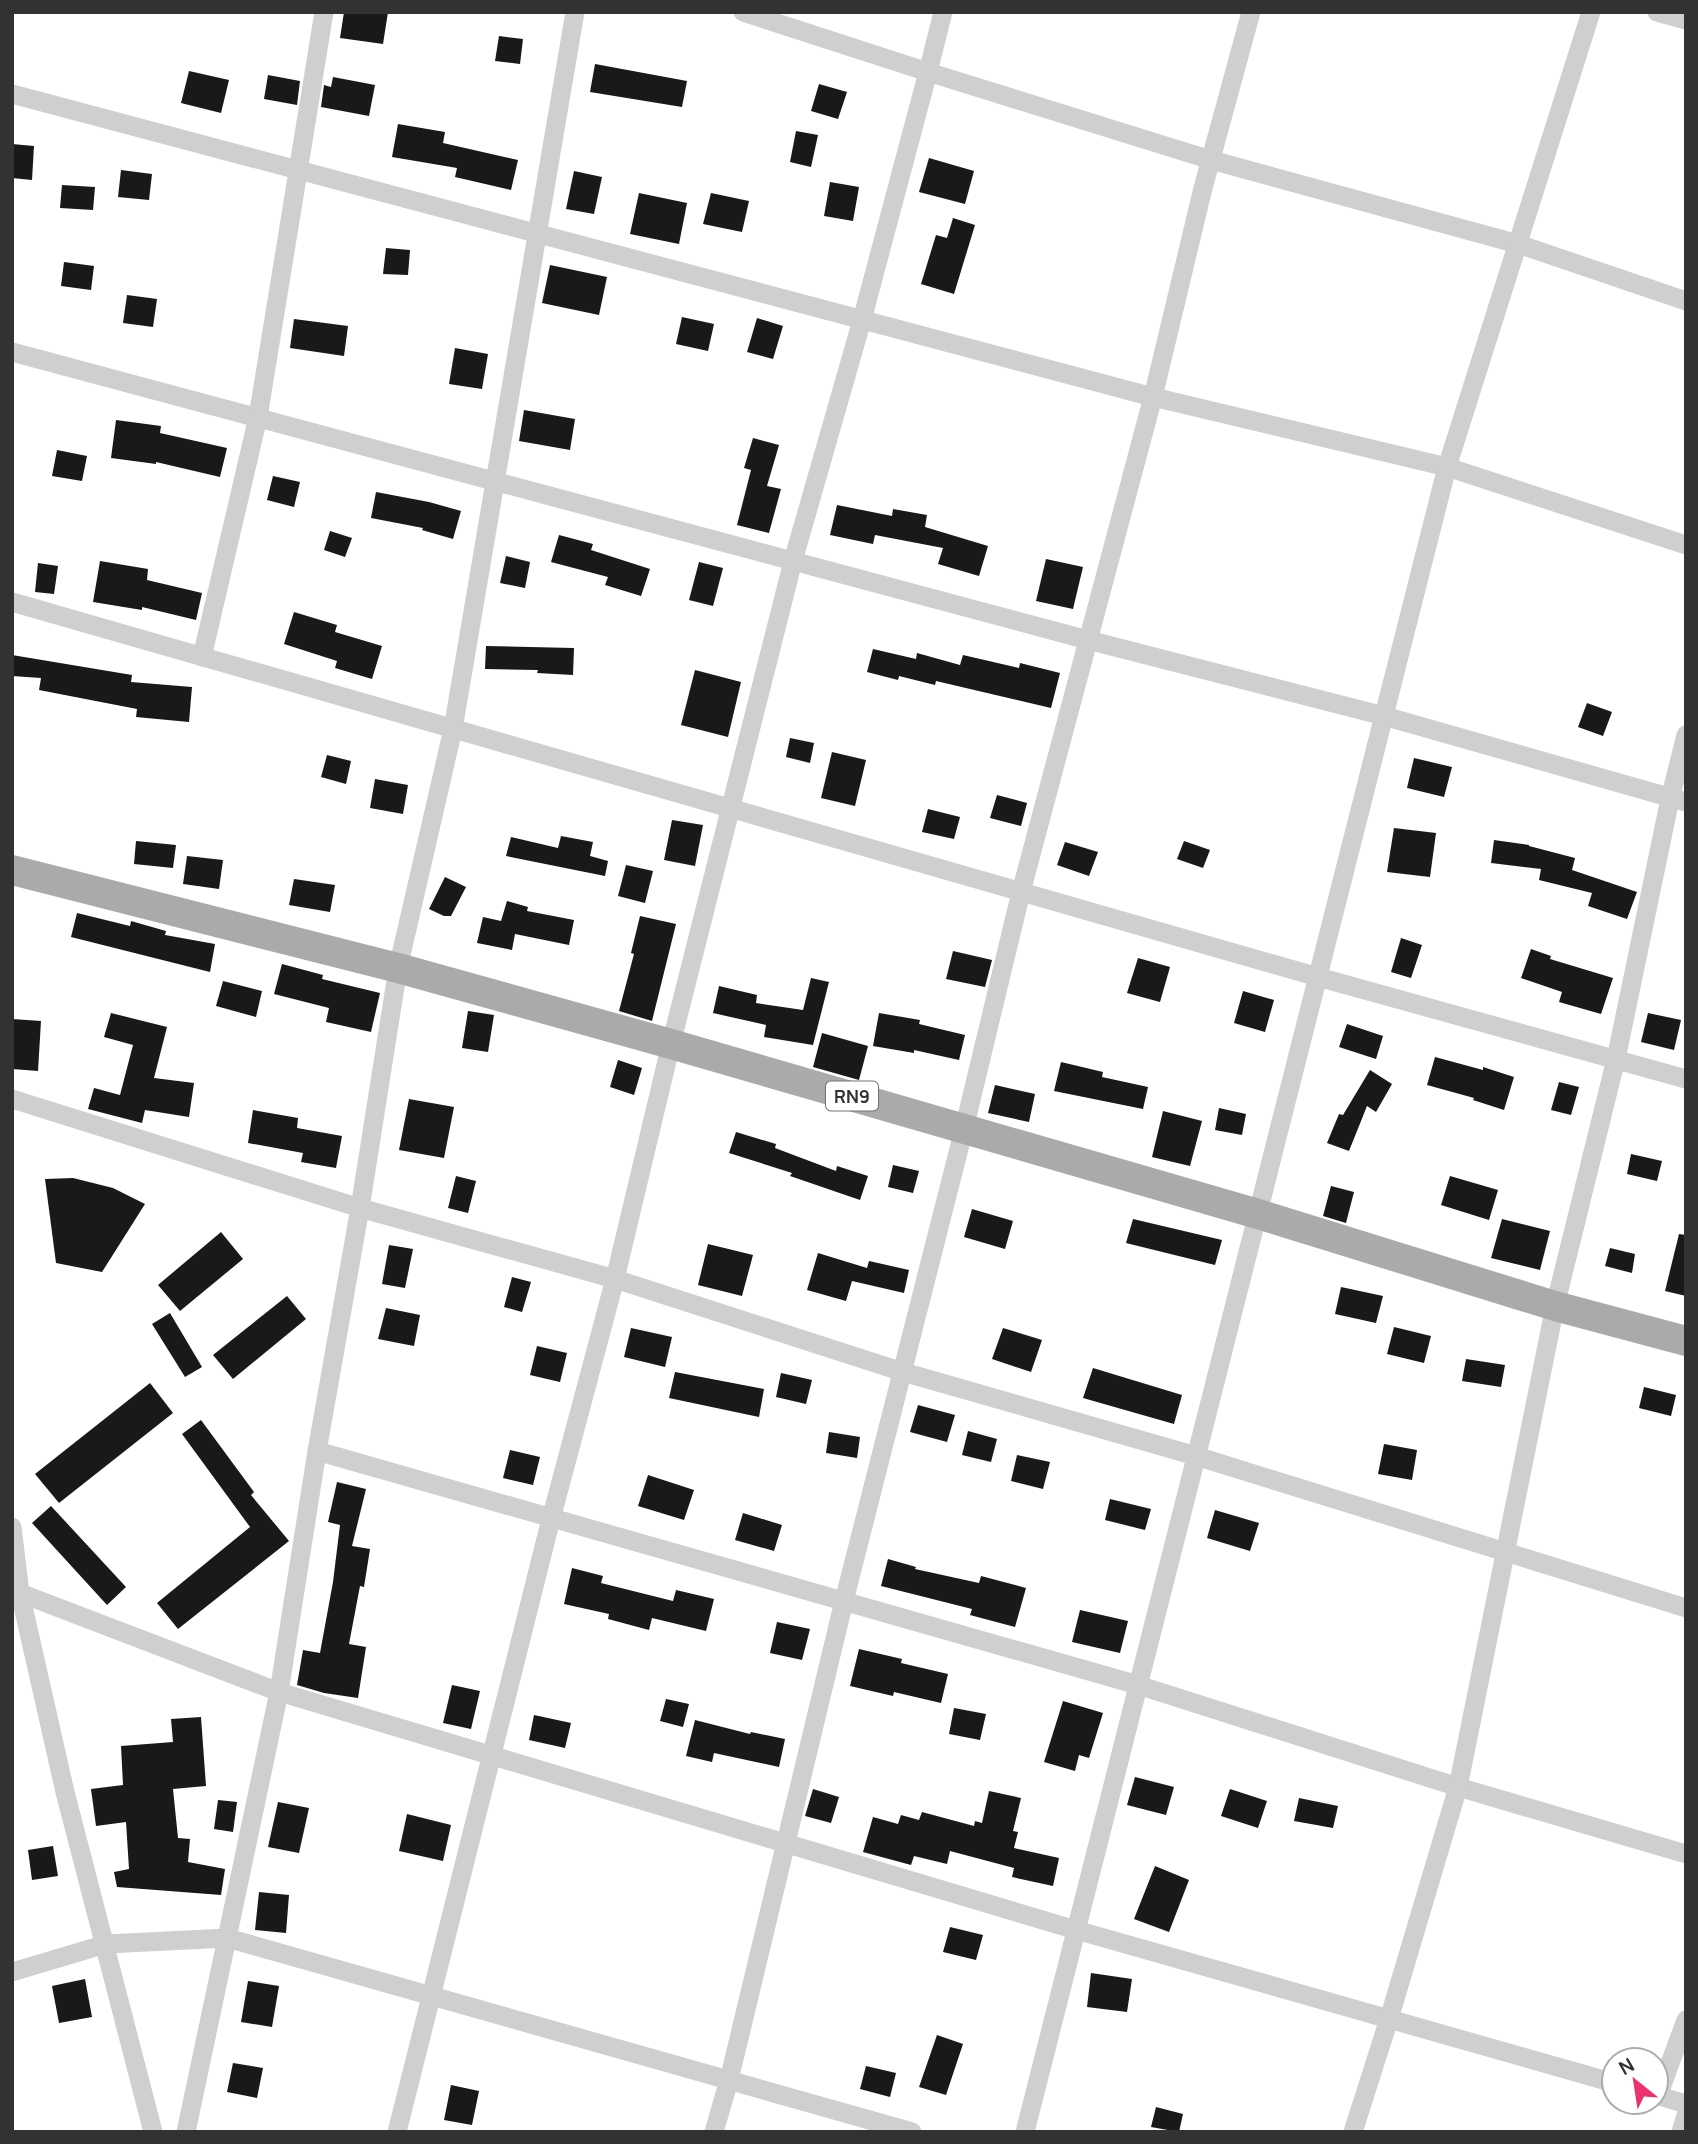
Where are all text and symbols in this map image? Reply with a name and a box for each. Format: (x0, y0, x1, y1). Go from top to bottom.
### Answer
road number: RN9 (826, 1082, 878, 1111)
north arrow (1600, 2046, 1670, 2116)
text: N (1614, 2052, 1639, 2081)

